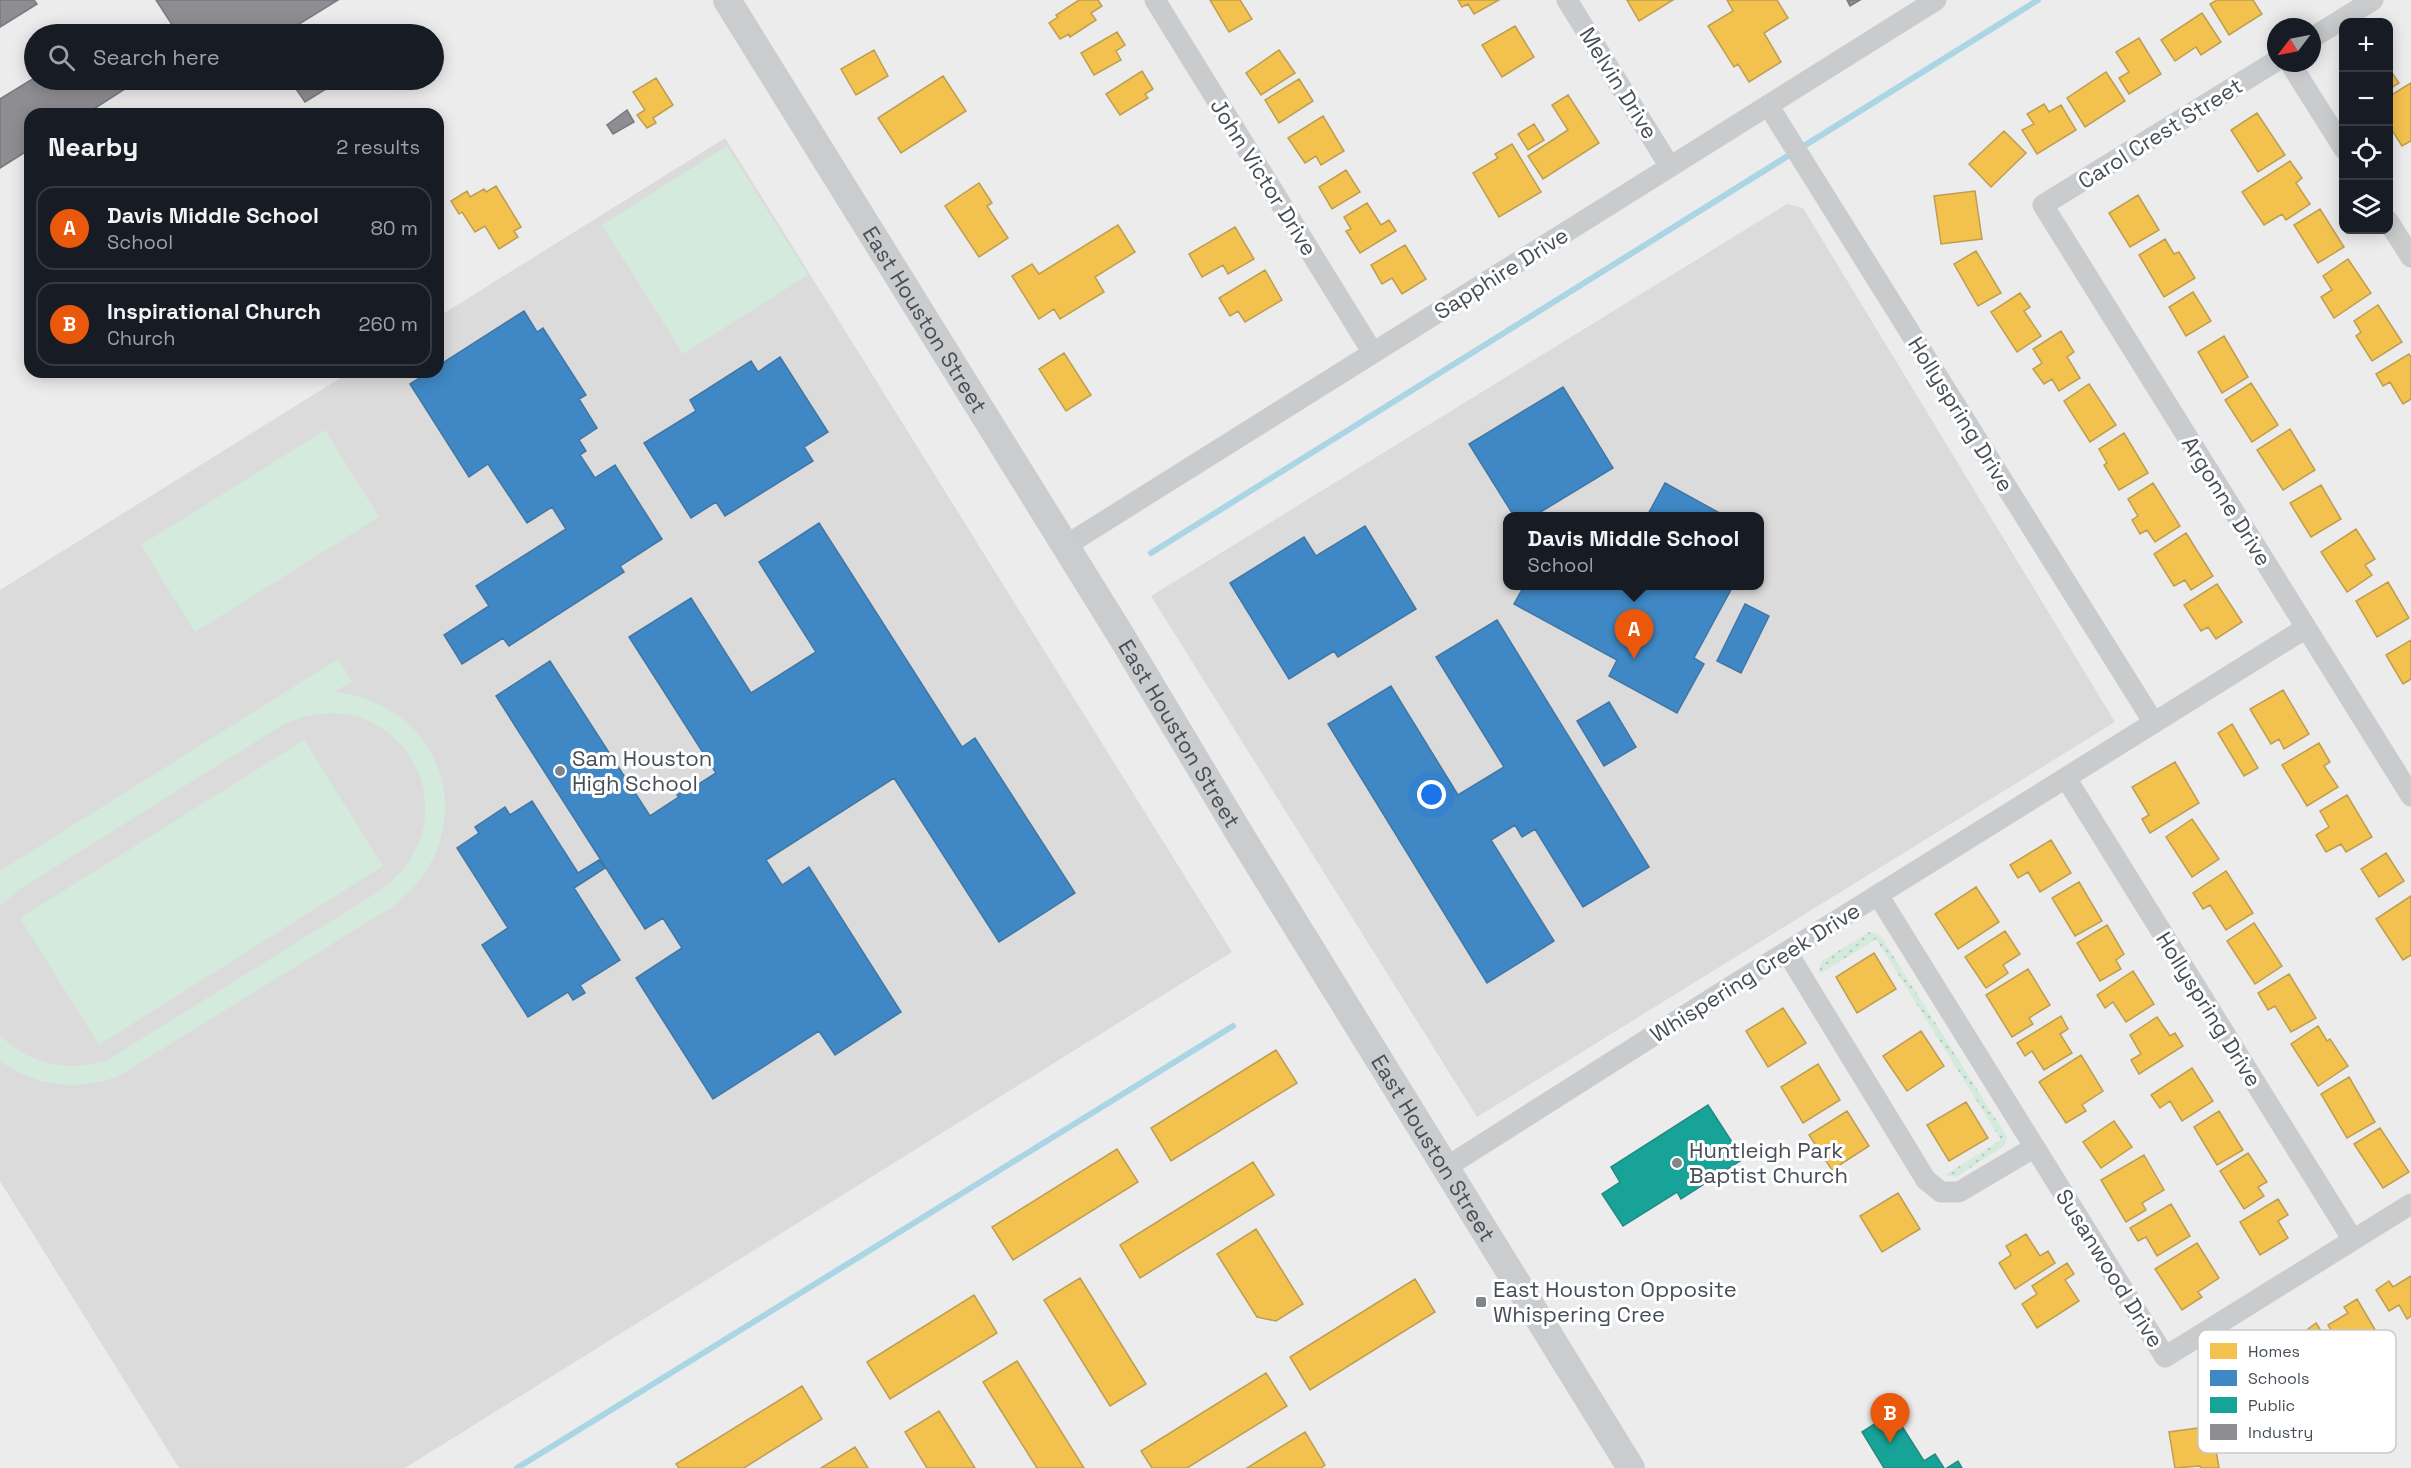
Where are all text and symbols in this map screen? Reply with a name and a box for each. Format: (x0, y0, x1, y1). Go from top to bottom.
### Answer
north arrow (2267, 18, 2321, 72)
map controls (2339, 18, 2393, 234)
button: + (2339, 18, 2393, 72)
street label: Melvin Drive (1574, 22, 1664, 144)
search box (24, 24, 444, 90)
icon: search (45, 41, 78, 74)
text: Search here (93, 43, 220, 71)
street label: Carol Crest Street (2073, 71, 2247, 195)
button: − (2339, 72, 2393, 126)
street label: John Victor Drive (1204, 93, 1324, 261)
button: locate (2339, 126, 2393, 180)
text: Nearby (48, 130, 138, 164)
text: 2 results (336, 134, 420, 160)
button: layers (2339, 180, 2393, 234)
text: Davis Middle School (107, 201, 319, 229)
text: A (63, 215, 76, 241)
text: 80 m (370, 215, 418, 241)
street label: East Houston Street (857, 221, 994, 418)
street label: Sapphire Drive (1429, 221, 1573, 325)
text: School (107, 229, 173, 255)
text: Inspirational Church (107, 297, 321, 325)
text: B (63, 311, 76, 337)
text: 260 m (359, 311, 418, 337)
text: Church (107, 325, 176, 351)
street label: Hollyspring Drive (1902, 331, 2020, 497)
street label: Argonne Drive (2176, 431, 2278, 571)
popup (1503, 512, 1764, 590)
text: Davis Middle School (1528, 524, 1739, 552)
text: School (1528, 552, 1594, 578)
pin: A (1614, 610, 1654, 659)
street label: East Houston Street (1112, 634, 1247, 833)
place label: Sam Houston High School (572, 744, 712, 797)
marker: Sam Houston High School (553, 764, 567, 778)
your location (1417, 780, 1446, 809)
street label: Whispering Creek Drive (1645, 896, 1865, 1048)
street label: Hollyspring Drive (2150, 926, 2268, 1092)
street label: East Houston Street (1365, 1049, 1502, 1247)
place label: Huntleigh Park Baptist Church (1689, 1136, 1848, 1189)
marker: Huntleigh Park Baptist Church (1670, 1156, 1684, 1170)
street label: Susanwood Drive (2050, 1184, 2170, 1352)
place label: East Houston Opposite Whispering Cree (1493, 1275, 1737, 1328)
marker: East Houston Opposite Whispering Cree (1474, 1295, 1488, 1309)
legend (2198, 1330, 2396, 1453)
text: Homes (2248, 1341, 2300, 1362)
text: Schools (2248, 1368, 2309, 1389)
pin: B (1870, 1394, 1910, 1443)
text: Public (2248, 1395, 2295, 1416)
text: Industry (2248, 1422, 2313, 1443)

